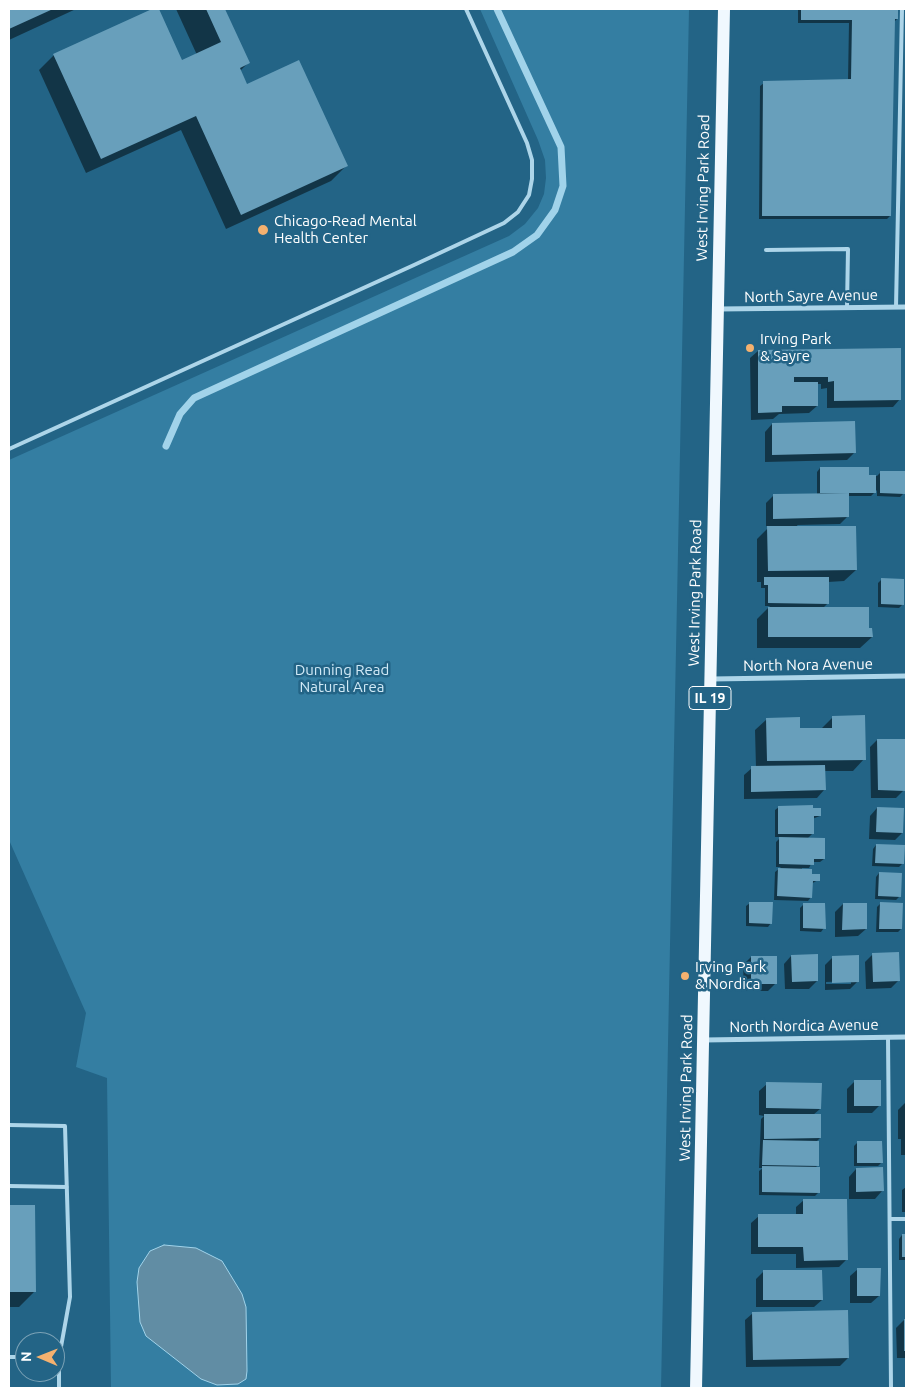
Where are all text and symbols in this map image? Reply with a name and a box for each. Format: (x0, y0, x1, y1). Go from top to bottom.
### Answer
street label: West Irving Park Road (693, 114, 713, 262)
place label: Chicago-Read Mental Health Center (274, 212, 417, 247)
marker: Chicago-Read Mental Health Center (256, 223, 270, 237)
street label: North Sayre Avenue (744, 286, 878, 306)
place label: Irving Park & Sayre (760, 330, 831, 365)
marker: Irving Park & Sayre (744, 342, 756, 354)
street label: West Irving Park Road (685, 519, 705, 667)
street label: North Nora Avenue (743, 655, 873, 675)
park label: Dunning Read Natural Area (295, 661, 389, 696)
road number: IL 19 (689, 686, 731, 710)
place label: Irving Park & Nordica (695, 958, 766, 993)
marker: Irving Park & Nordica (679, 970, 691, 982)
street label: West Irving Park Road (676, 1014, 696, 1162)
street label: North Nordica Avenue (729, 1016, 879, 1036)
north arrow (15, 1332, 65, 1382)
text: N (18, 1351, 34, 1362)

